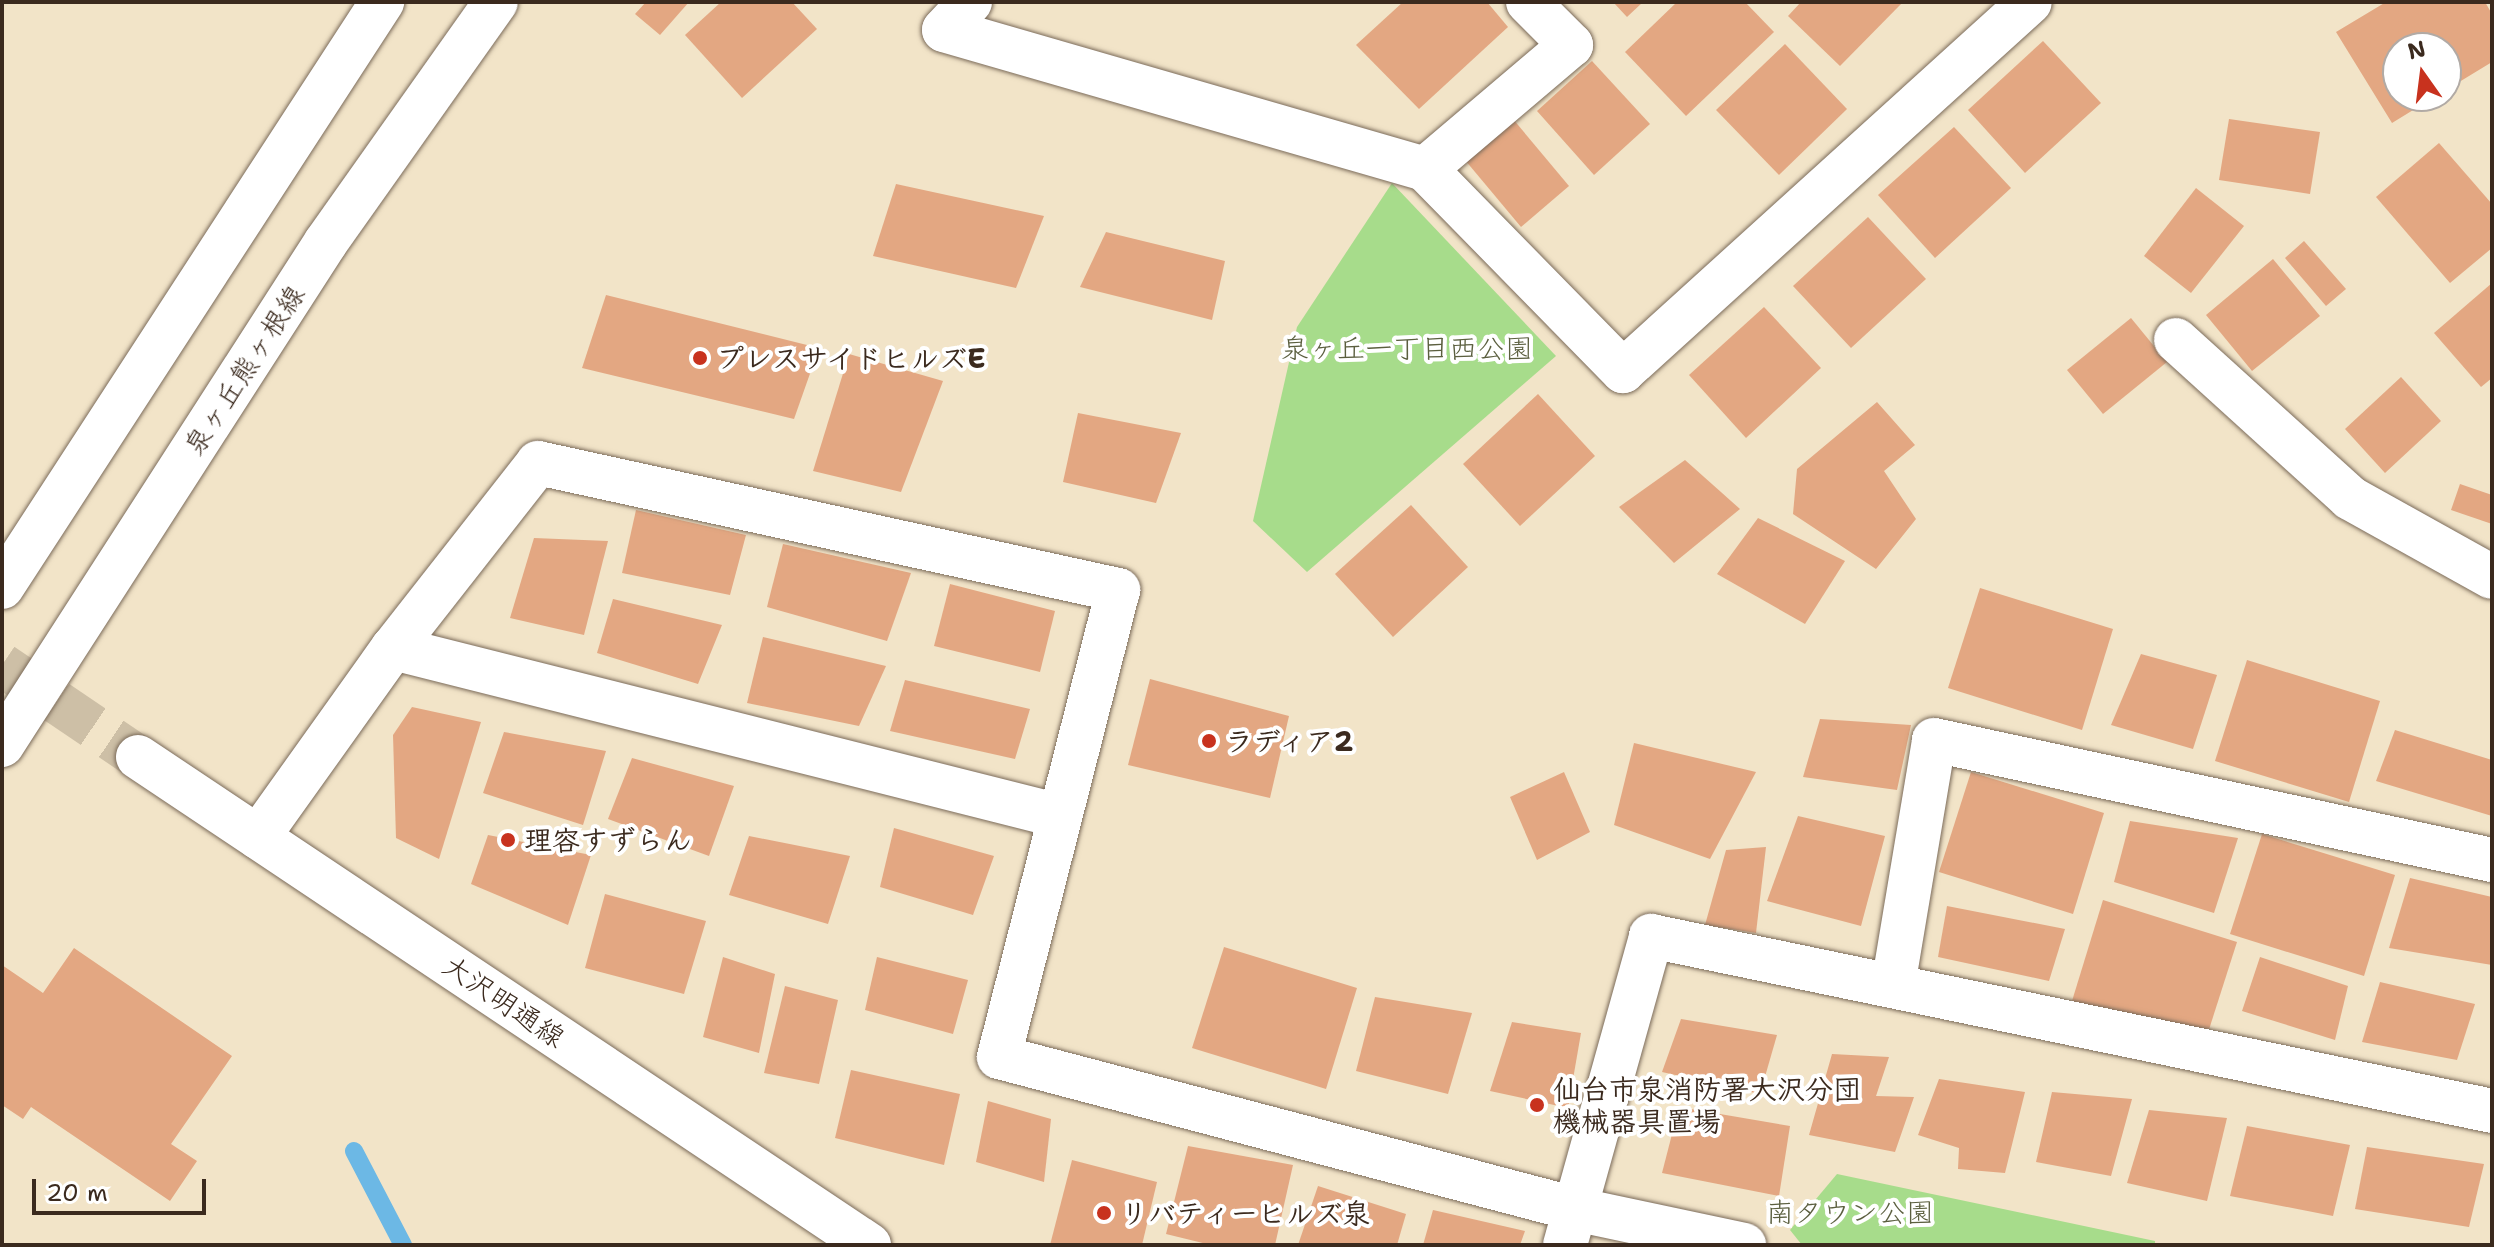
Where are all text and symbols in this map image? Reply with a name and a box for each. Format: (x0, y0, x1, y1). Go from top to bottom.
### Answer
north arrow (2382, 32, 2462, 112)
text: N (2405, 34, 2429, 66)
street label: 泉ヶ丘熊ヶ根線 (177, 279, 311, 461)
park label: 泉ヶ丘一丁目西公園 (1281, 331, 1533, 365)
place label: プレスサイドヒルズE (716, 341, 987, 375)
marker: プレスサイドヒルズE (691, 349, 709, 367)
place label: ラディア2 (1225, 724, 1357, 758)
marker: ラディア2 (1200, 732, 1218, 750)
place label: 理容すずらん (524, 823, 692, 857)
marker: 理容すずらん (499, 831, 517, 849)
street label: 大沢明通線 (437, 948, 571, 1054)
place label: 仙台市泉消防署大沢分団 機械器具置場 (1553, 1072, 1861, 1138)
marker: 仙台市泉消防署大沢分団 機械器具置場 (1528, 1096, 1546, 1114)
scale bar (36, 1163, 210, 1213)
text: 20 m (46, 1177, 108, 1209)
park label: 南タウン公園 (1766, 1195, 1934, 1229)
place label: リバティーヒルズ泉 (1120, 1196, 1372, 1230)
marker: リバティーヒルズ泉 (1095, 1204, 1113, 1222)

